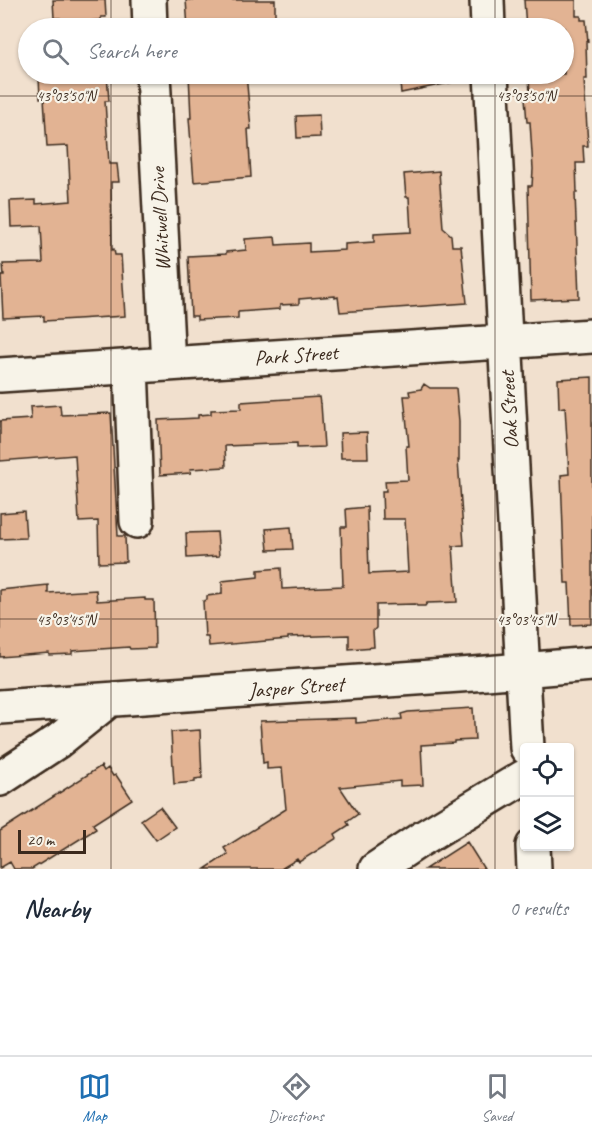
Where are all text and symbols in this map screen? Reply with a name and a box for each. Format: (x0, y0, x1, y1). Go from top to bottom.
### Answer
search box (18, 18, 574, 84)
icon: search (39, 35, 72, 68)
text: Search here (87, 37, 177, 65)
text: 43°03'50"N (36, 87, 99, 106)
text: 43°03'50"N (496, 87, 559, 106)
street label: Whitwell Drive (144, 164, 176, 271)
street label: Park Street (253, 339, 341, 371)
street label: Oak Street (494, 369, 524, 449)
text: 43°03'45"N (36, 611, 99, 630)
text: 43°03'45"N (496, 611, 559, 630)
street label: Jasper Street (246, 670, 348, 703)
map controls (520, 743, 574, 851)
button: locate (520, 743, 574, 797)
button: layers (520, 797, 574, 851)
scale bar (18, 827, 86, 854)
text: 20 m (27, 830, 54, 850)
text: Nearby (24, 892, 89, 925)
text: 0 results (509, 896, 568, 921)
tab: Map (78, 1070, 111, 1126)
tab: Directions (268, 1070, 324, 1126)
tab: Saved (481, 1070, 514, 1126)

